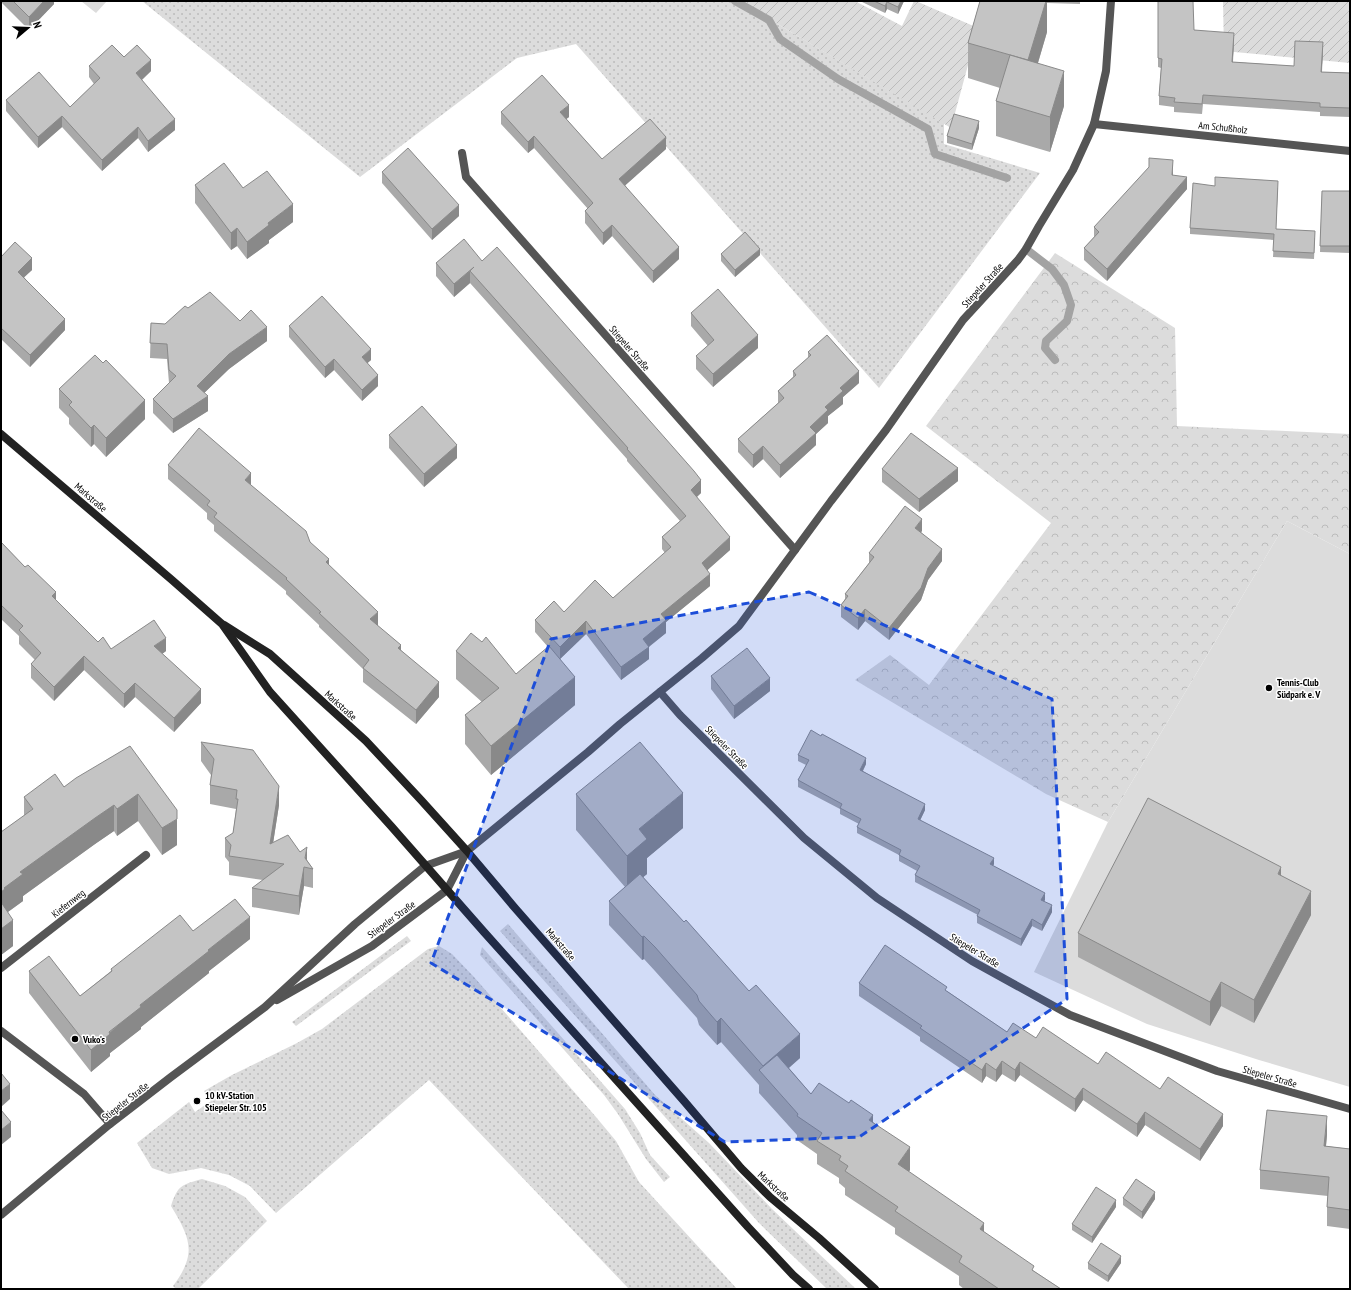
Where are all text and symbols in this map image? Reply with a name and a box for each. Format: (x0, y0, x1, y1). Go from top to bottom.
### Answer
north arrow (8, 8, 48, 48)
text: N (30, 20, 45, 30)
street label: Am Schußholz (1198, 118, 1249, 137)
street label: Stiepeler Straße (959, 260, 1006, 310)
street label: Stiepeler Straße (606, 323, 653, 374)
street label: Markstraße (72, 480, 110, 515)
place label: Tennis-Club Südpark e. V (1277, 676, 1321, 701)
marker: Tennis-Club Südpark e. V (1264, 683, 1274, 693)
street label: Markstraße (322, 688, 359, 723)
street label: Stiepeler Straße (702, 723, 751, 772)
street label: Kiefernweg (49, 886, 88, 921)
street label: Stiepeler Straße (365, 898, 418, 941)
street label: Markstraße (543, 925, 578, 963)
street label: Stiepeler Straße (947, 930, 1002, 970)
place label: Vuko's (82, 1033, 105, 1046)
marker: Vuko's (70, 1034, 80, 1044)
street label: Stiepeler Straße (1241, 1063, 1299, 1090)
street label: Stiepeler Straße (99, 1079, 151, 1124)
place label: 10 kV-Station Stiepeler Str. 105 (205, 1089, 267, 1114)
marker: 10 kV-Station Stiepeler Str. 105 (192, 1096, 202, 1106)
street label: Markstraße (755, 1168, 792, 1204)

